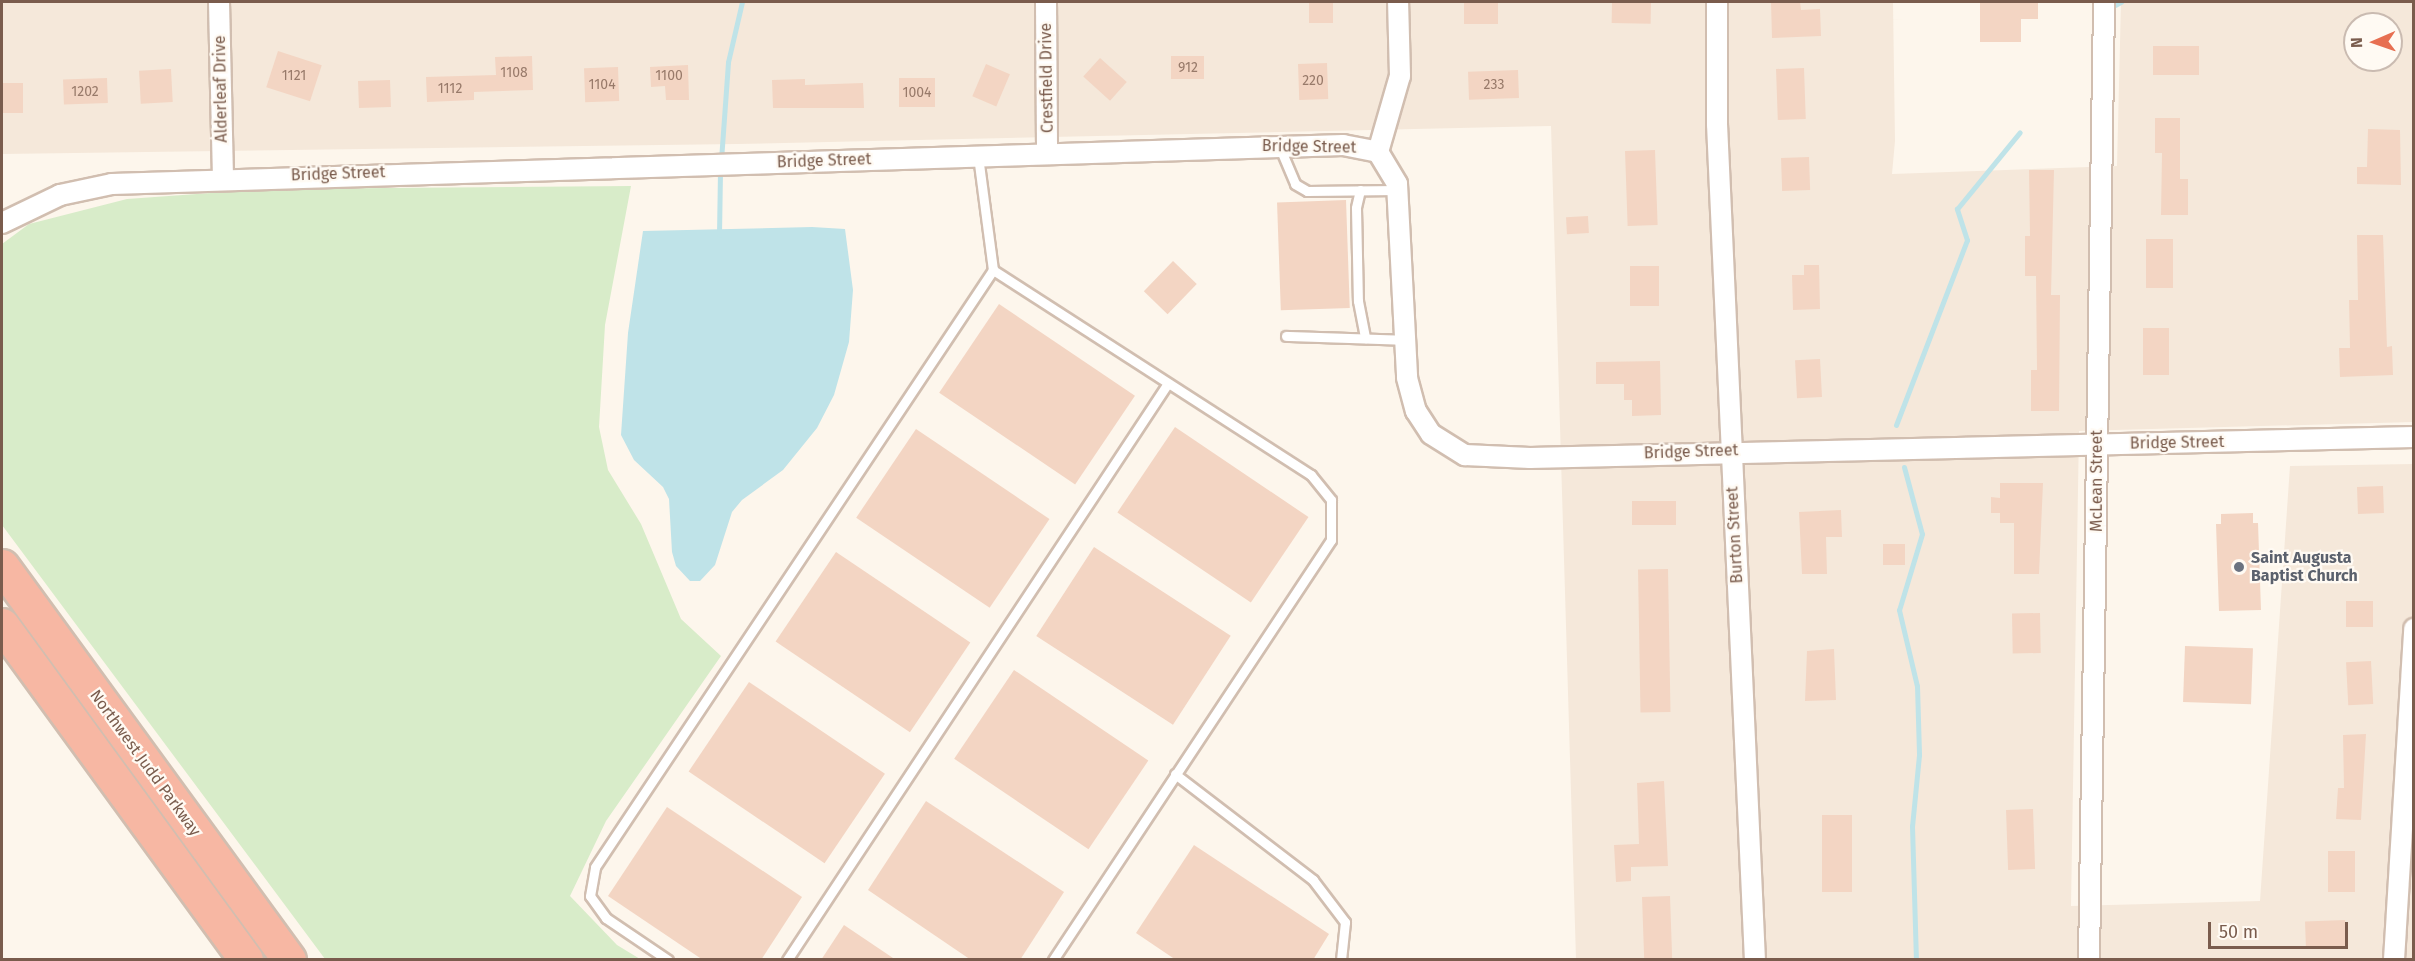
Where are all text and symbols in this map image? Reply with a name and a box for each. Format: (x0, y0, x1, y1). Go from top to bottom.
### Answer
north arrow (2343, 12, 2403, 72)
street label: Crestfield Drive (1036, 23, 1058, 133)
street label: Alderleaf Drive (210, 35, 232, 143)
text: N (2347, 37, 2366, 48)
house number: 912 (1178, 60, 1198, 76)
house number: 1108 (500, 65, 528, 81)
house number: 1121 (282, 68, 306, 84)
house number: 1100 (655, 68, 683, 84)
house number: 220 (1302, 73, 1324, 89)
house number: 1104 (588, 77, 616, 93)
house number: 233 (1484, 77, 1504, 93)
house number: 1112 (438, 81, 462, 97)
house number: 1202 (71, 84, 99, 100)
house number: 1004 (902, 85, 932, 101)
street label: Bridge Street (1262, 137, 1356, 157)
street label: Bridge Street (776, 150, 872, 172)
street label: Bridge Street (290, 163, 386, 185)
street label: McLean Street (2087, 430, 2107, 532)
street label: Bridge Street (2130, 433, 2224, 453)
street label: Bridge Street (1643, 441, 1739, 463)
street label: Burton Street (1723, 486, 1747, 584)
place label: Saint Augusta Baptist Church (2251, 548, 2358, 586)
marker: Saint Augusta Baptist Church (2232, 560, 2246, 574)
street label: Northwest Judd Parkway (86, 686, 204, 840)
scale bar (2211, 910, 2350, 948)
text: 50 m (2219, 921, 2258, 943)

